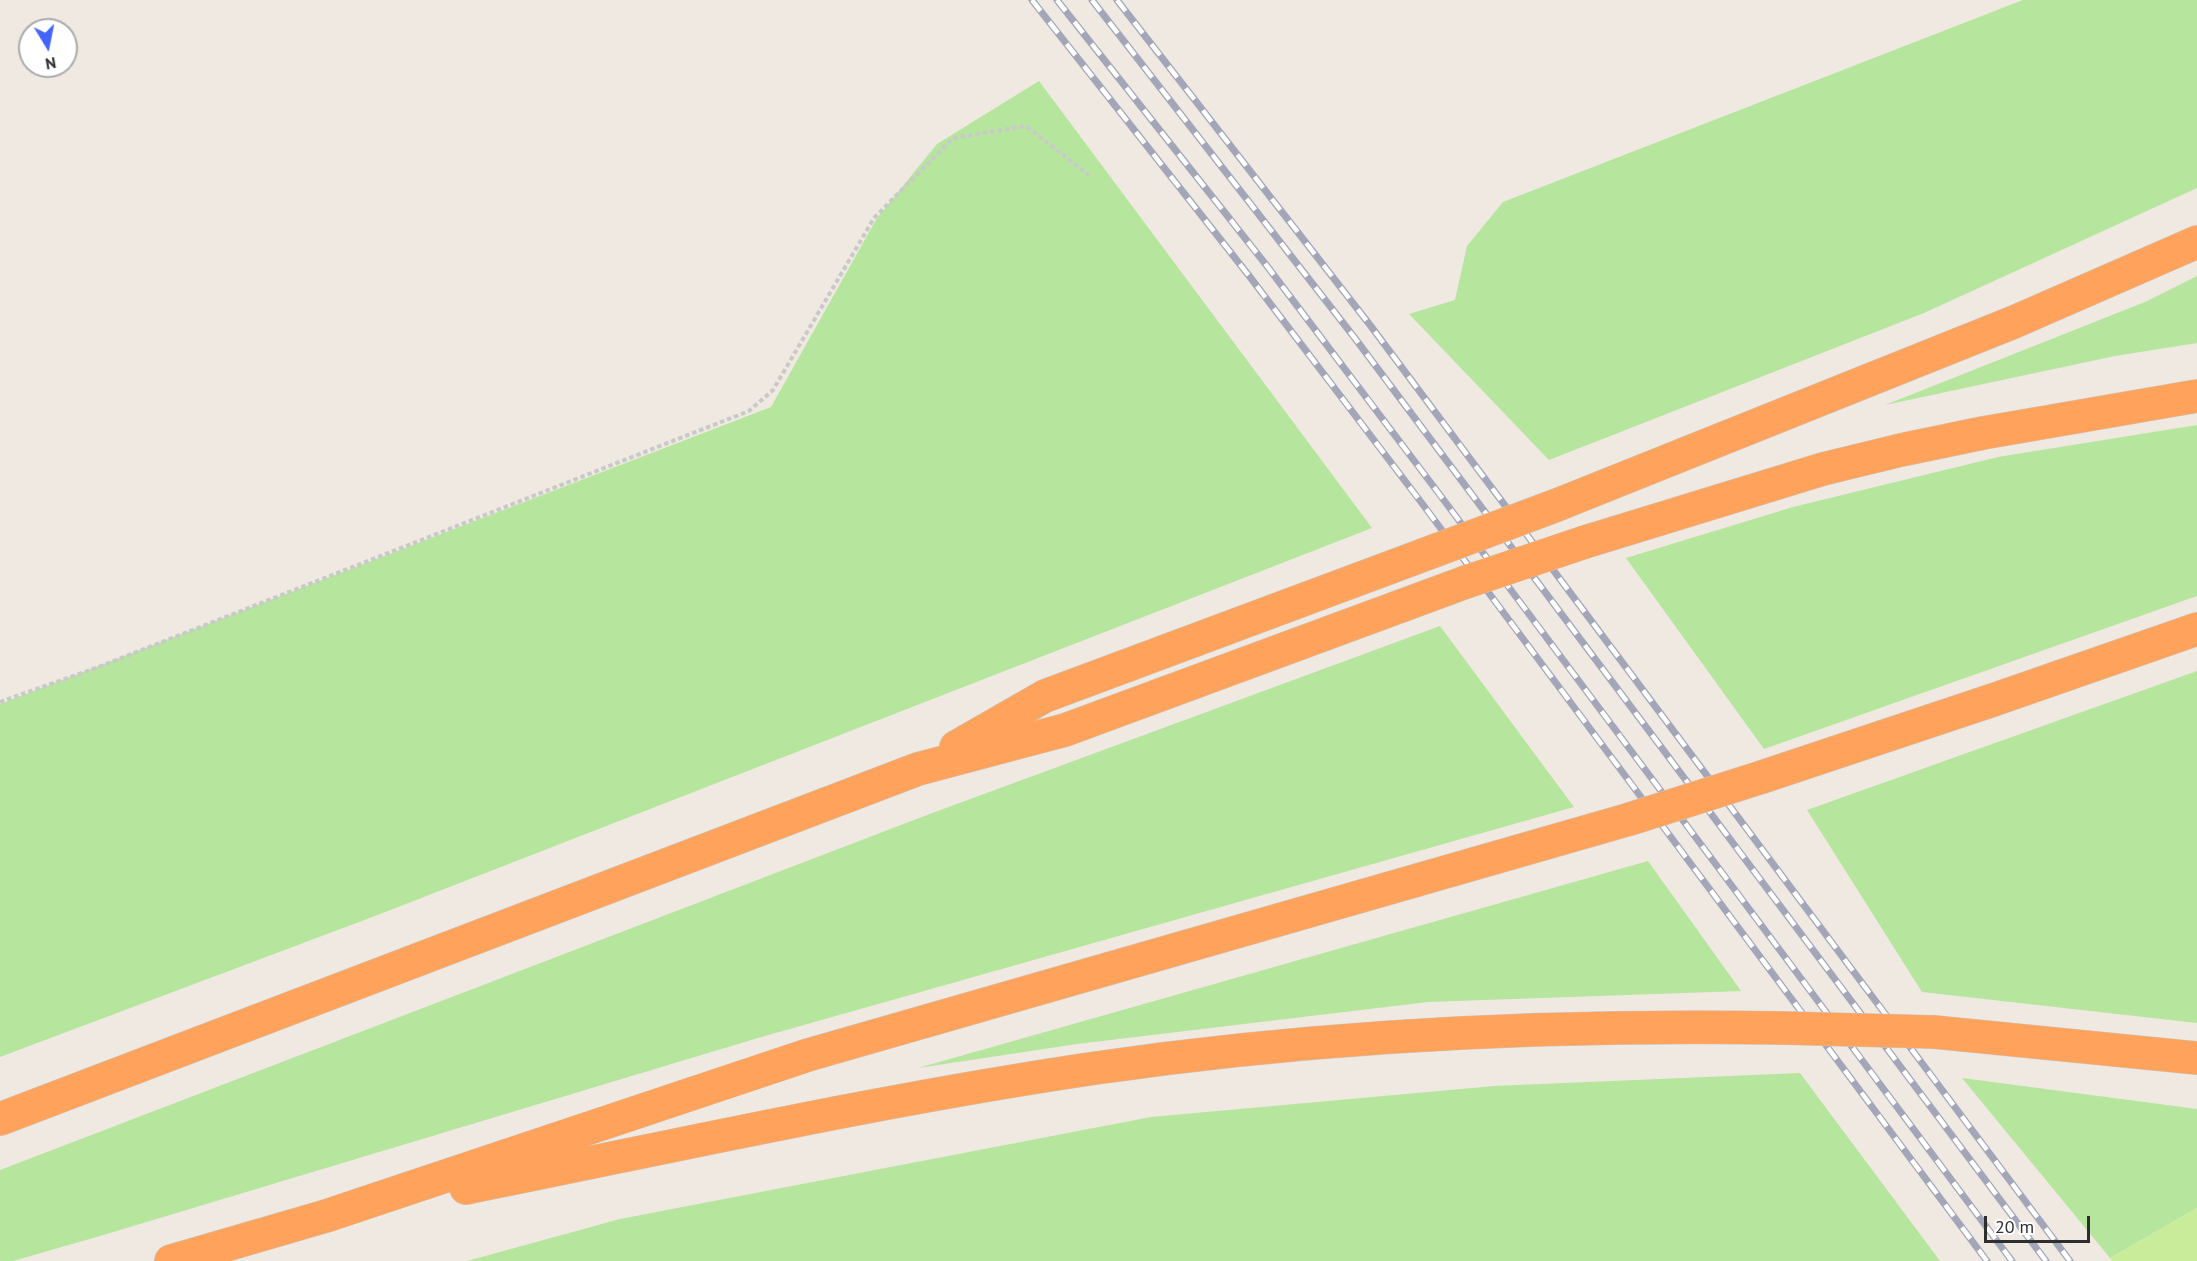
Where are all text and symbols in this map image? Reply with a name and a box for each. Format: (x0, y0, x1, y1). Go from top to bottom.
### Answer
north arrow (18, 18, 78, 78)
text: N (44, 53, 58, 75)
scale bar (1987, 1204, 2094, 1242)
text: 20 m (1995, 1215, 2034, 1238)

